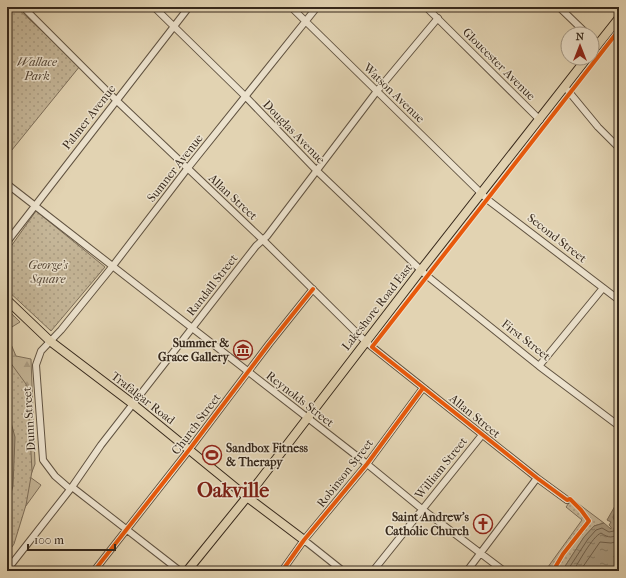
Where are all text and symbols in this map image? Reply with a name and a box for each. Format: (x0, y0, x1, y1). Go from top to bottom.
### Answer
street label: Gloucester Avenue (460, 25, 538, 103)
north arrow (560, 26, 600, 66)
text: N (576, 30, 585, 43)
park label: Wallace Park (17, 55, 58, 83)
street label: Watson Avenue (360, 60, 427, 126)
street label: Palmer Avenue (59, 82, 119, 152)
street label: Douglas Avenue (260, 97, 328, 167)
street label: Sumner Avenue (144, 131, 206, 205)
street label: Allan Street (205, 170, 261, 223)
street label: Second Street (525, 211, 590, 266)
street label: Randall Street (184, 251, 241, 319)
park label: George's Square (28, 258, 68, 286)
street label: Lakeshore Road East (339, 260, 416, 353)
street label: First Street (499, 317, 554, 364)
place label: Summer & Grace Gallery (158, 336, 230, 365)
museum icon: Summer & Grace Gallery (232, 339, 254, 361)
street label: Reynolds Street (263, 368, 337, 430)
street label: Trafalgar Road (108, 369, 178, 428)
street label: Dunn Street (20, 386, 38, 451)
street label: Church Street (169, 390, 224, 457)
street label: Allan Street (446, 391, 504, 441)
street label: William Street (411, 434, 471, 502)
street label: Robinson Street (314, 435, 376, 510)
place label: Sandbox Fitness & Therapy (226, 441, 309, 470)
sports icon: Sandbox Fitness & Therapy (201, 444, 223, 466)
district label: Oakville (197, 479, 269, 502)
place label: Saint Andrew's Catholic Church (385, 510, 470, 538)
church icon: Saint Andrew's Catholic Church (472, 513, 494, 535)
scale bar (28, 526, 115, 552)
text: 100 m (34, 533, 64, 547)

